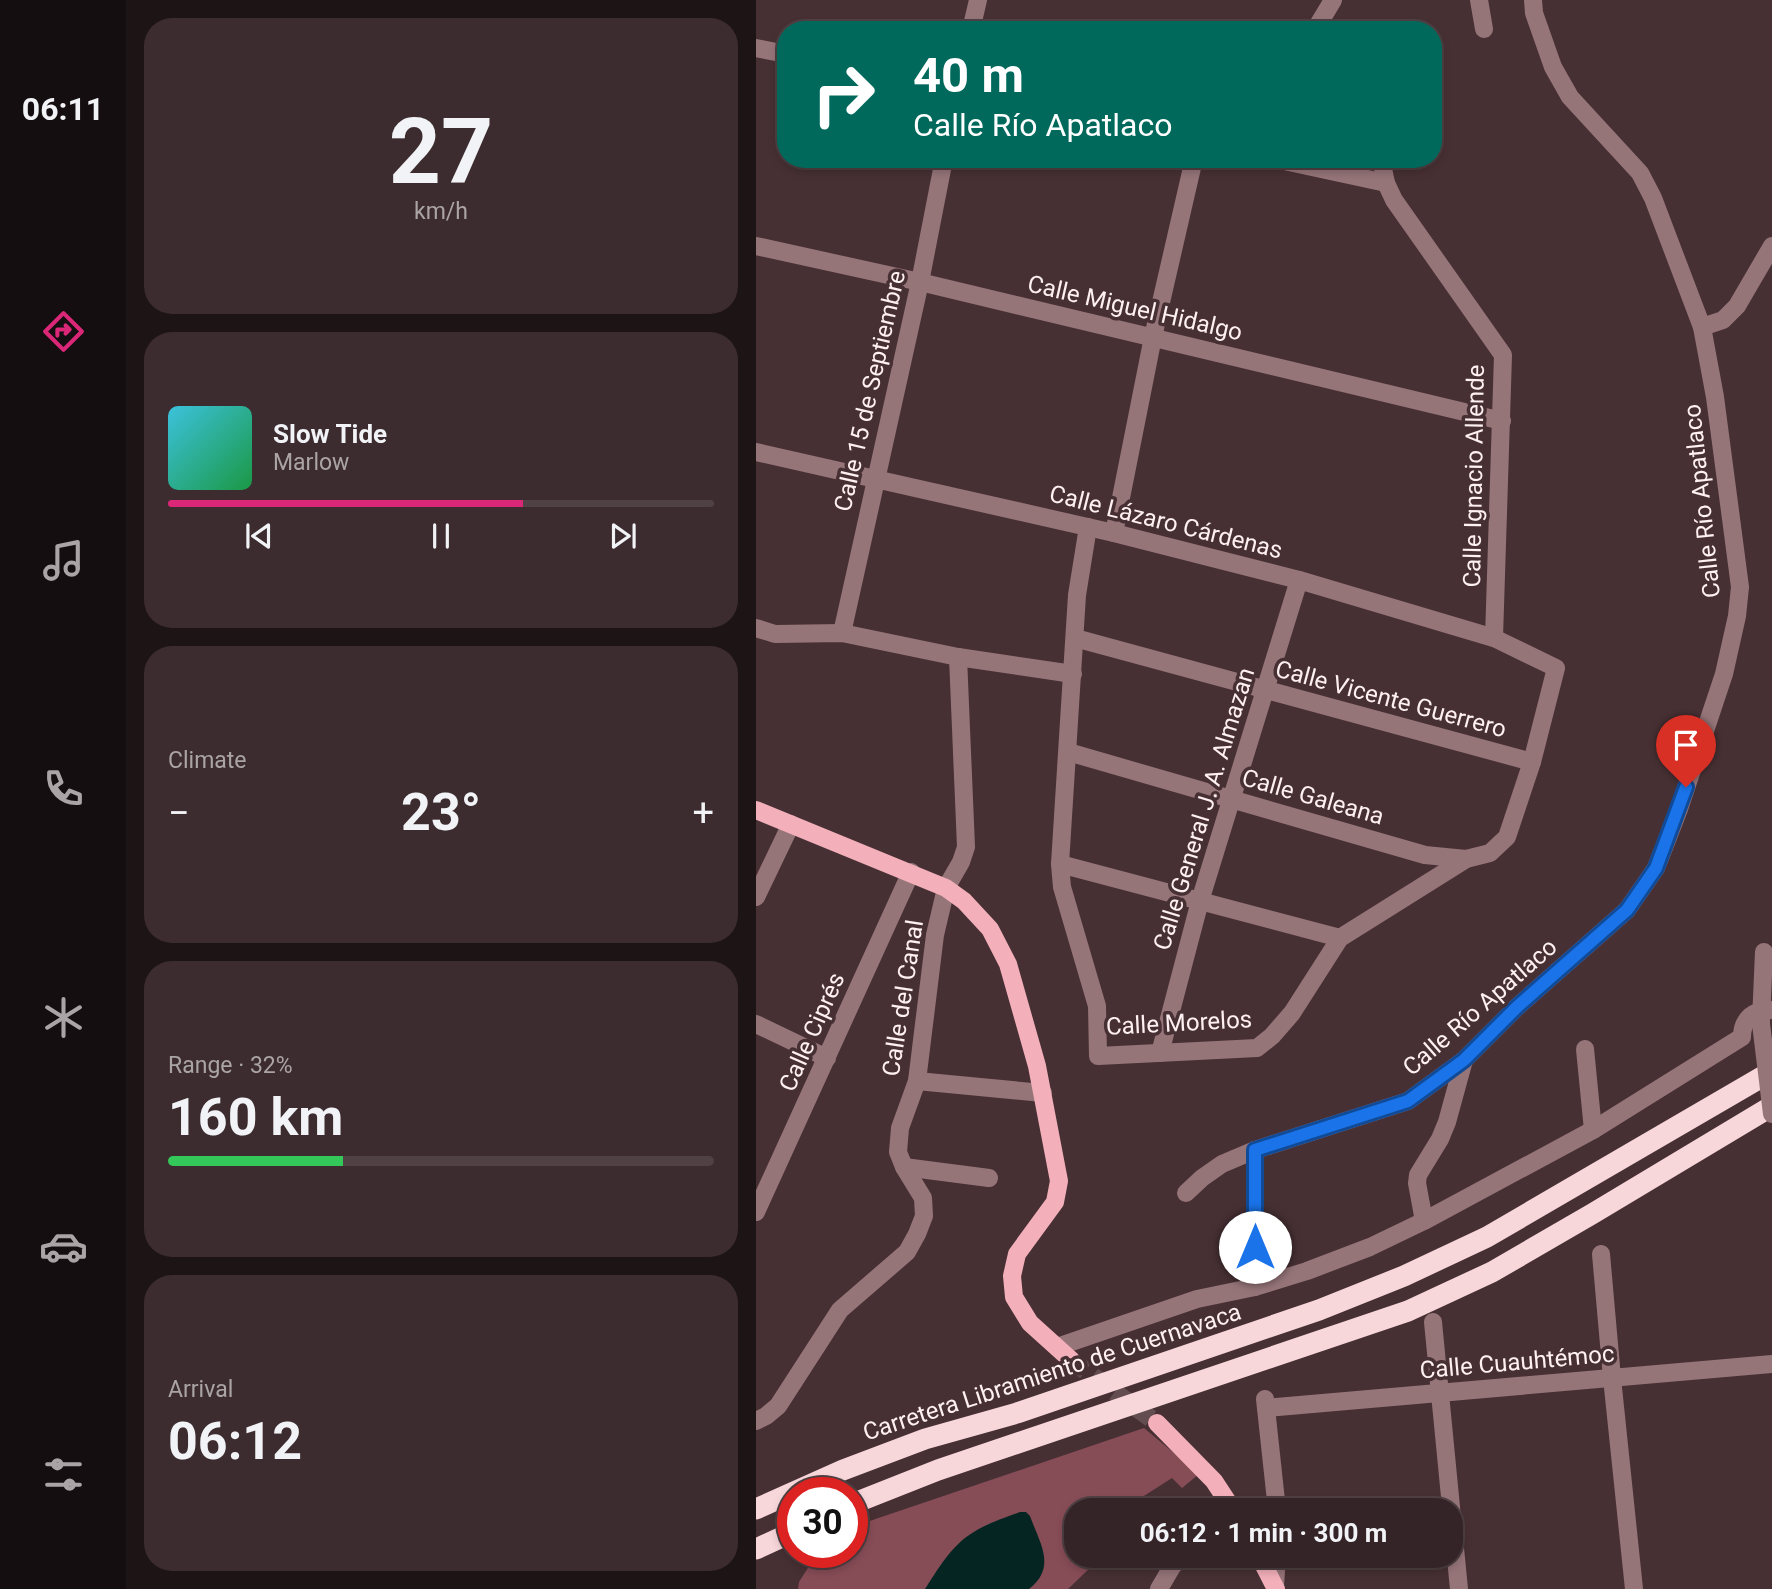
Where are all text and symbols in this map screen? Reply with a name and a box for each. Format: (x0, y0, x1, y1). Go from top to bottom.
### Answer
text: 40 m (913, 47, 1024, 104)
icon: right (798, 49, 889, 140)
text: 06:11 (22, 90, 104, 128)
text: 27 (389, 99, 493, 205)
text: Calle Río Apatlaco (913, 106, 1172, 144)
text: km/h (414, 198, 468, 225)
street label: Calle 15 de Septiembre (829, 268, 911, 514)
street label: Calle Miguel Hidalgo (1025, 270, 1245, 346)
icon: directions (39, 307, 88, 356)
street label: Calle Ignacio Allende (1458, 364, 1490, 588)
street label: Calle Río Apatlaco (1678, 403, 1726, 599)
text: Slow Tide (273, 419, 387, 449)
text: Marlow (273, 449, 349, 476)
street label: Calle Lázaro Cárdenas (1047, 479, 1285, 565)
icon: previous (240, 517, 278, 555)
icon: pause (422, 517, 460, 555)
icon: next (604, 517, 642, 555)
icon: music (39, 536, 88, 585)
street label: Calle Vicente Guerrero (1272, 655, 1510, 743)
street label: Calle General J. A. Almazan (1148, 664, 1260, 954)
pin (1656, 715, 1716, 787)
icon: arrive (1667, 726, 1705, 764)
text: Climate (168, 747, 247, 774)
street label: Calle Galeana (1239, 763, 1387, 831)
icon: phone (39, 764, 88, 813)
text: 23° (401, 782, 481, 843)
text: − (168, 791, 190, 835)
text: + (692, 791, 714, 835)
street label: Calle del Canal (877, 918, 929, 1078)
street label: Calle Río Apatlaco (1397, 933, 1563, 1081)
street label: Calle Ciprés (773, 968, 851, 1096)
icon: climate (39, 993, 88, 1042)
street label: Calle Morelos (1105, 1005, 1253, 1041)
text: Range · 32% (168, 1052, 293, 1079)
text: 160 km (168, 1087, 343, 1148)
position arrow (1218, 1210, 1292, 1284)
icon: car (39, 1222, 88, 1271)
street label: Carretera Libramiento de Cuernavaca (859, 1298, 1245, 1446)
street label: Calle Cuauhtémoc (1419, 1340, 1615, 1384)
text: Arrival (168, 1376, 233, 1403)
text: 06:12 (168, 1411, 302, 1472)
icon: filters (39, 1450, 88, 1499)
speed limit sign: 30 (777, 1477, 868, 1568)
text: 06:12 · 1 min · 300 m (1140, 1518, 1387, 1548)

